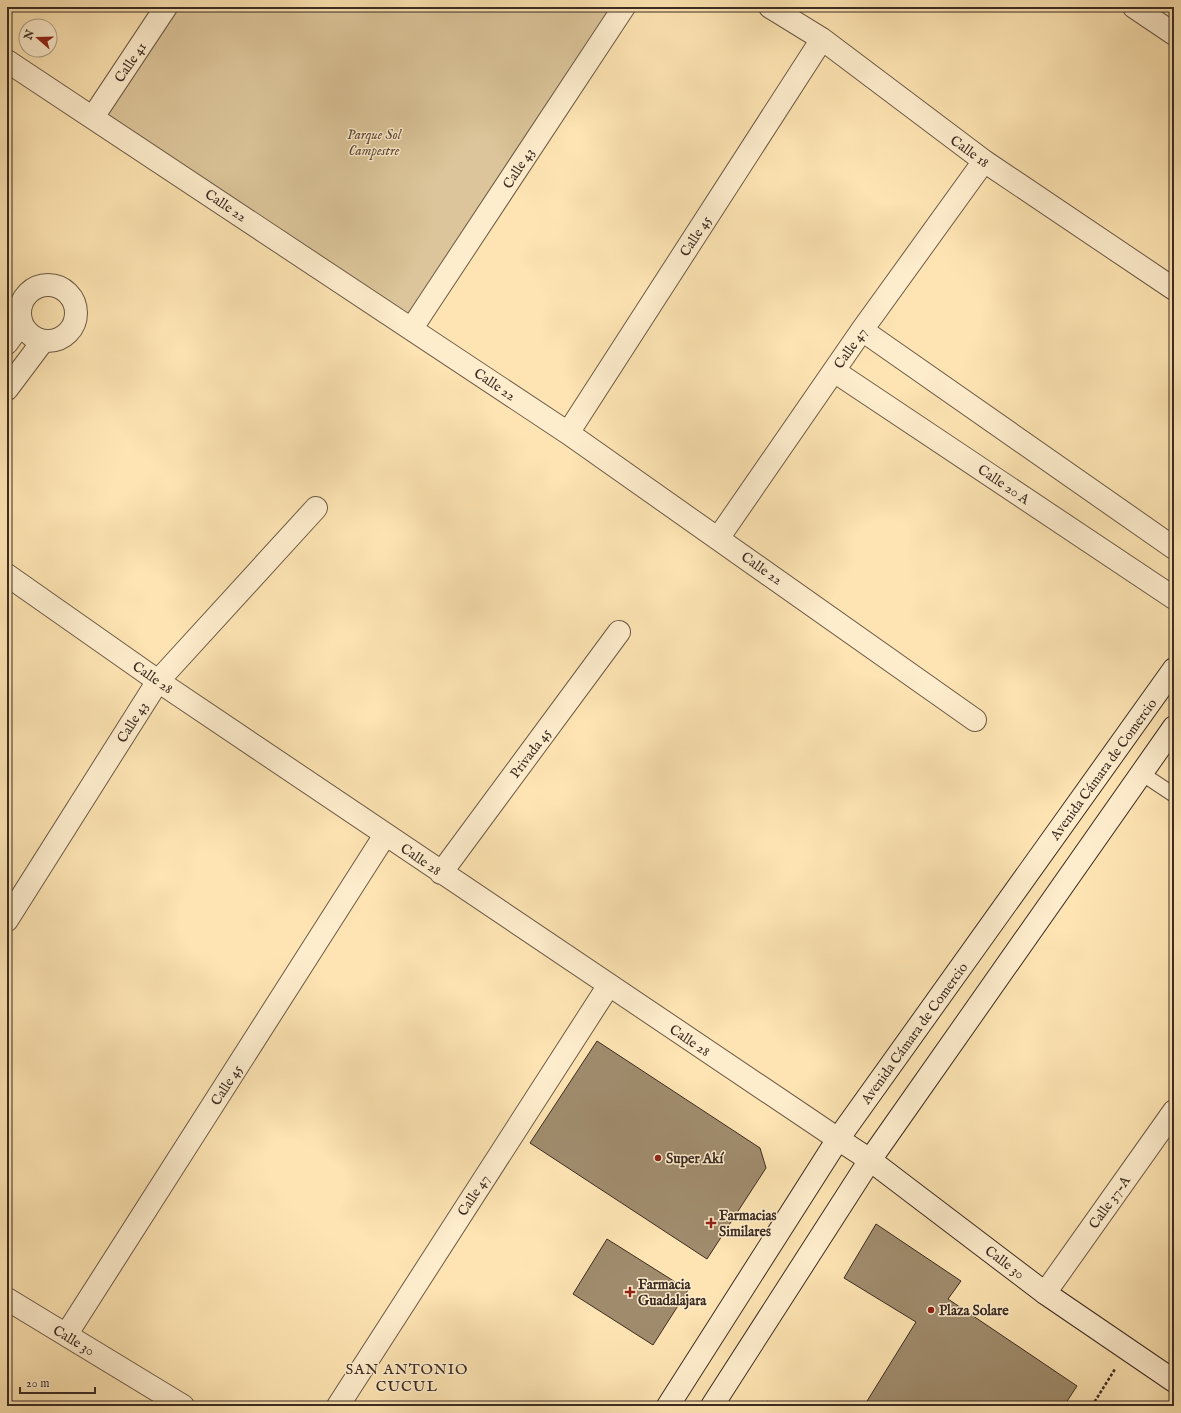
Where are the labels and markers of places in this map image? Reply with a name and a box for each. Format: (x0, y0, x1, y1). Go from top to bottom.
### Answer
place label: Super Akí (666, 1150, 725, 1168)
marker: Super Akí (653, 1153, 663, 1163)
place label: Farmacias Similares (719, 1207, 777, 1241)
marker: Farmacias Similares (706, 1218, 716, 1228)
place label: Farmacia Guadalajara (638, 1276, 707, 1310)
marker: Farmacia Guadalajara (625, 1287, 635, 1297)
place label: Plaza Solare (939, 1302, 1009, 1320)
marker: Plaza Solare (926, 1305, 936, 1315)

